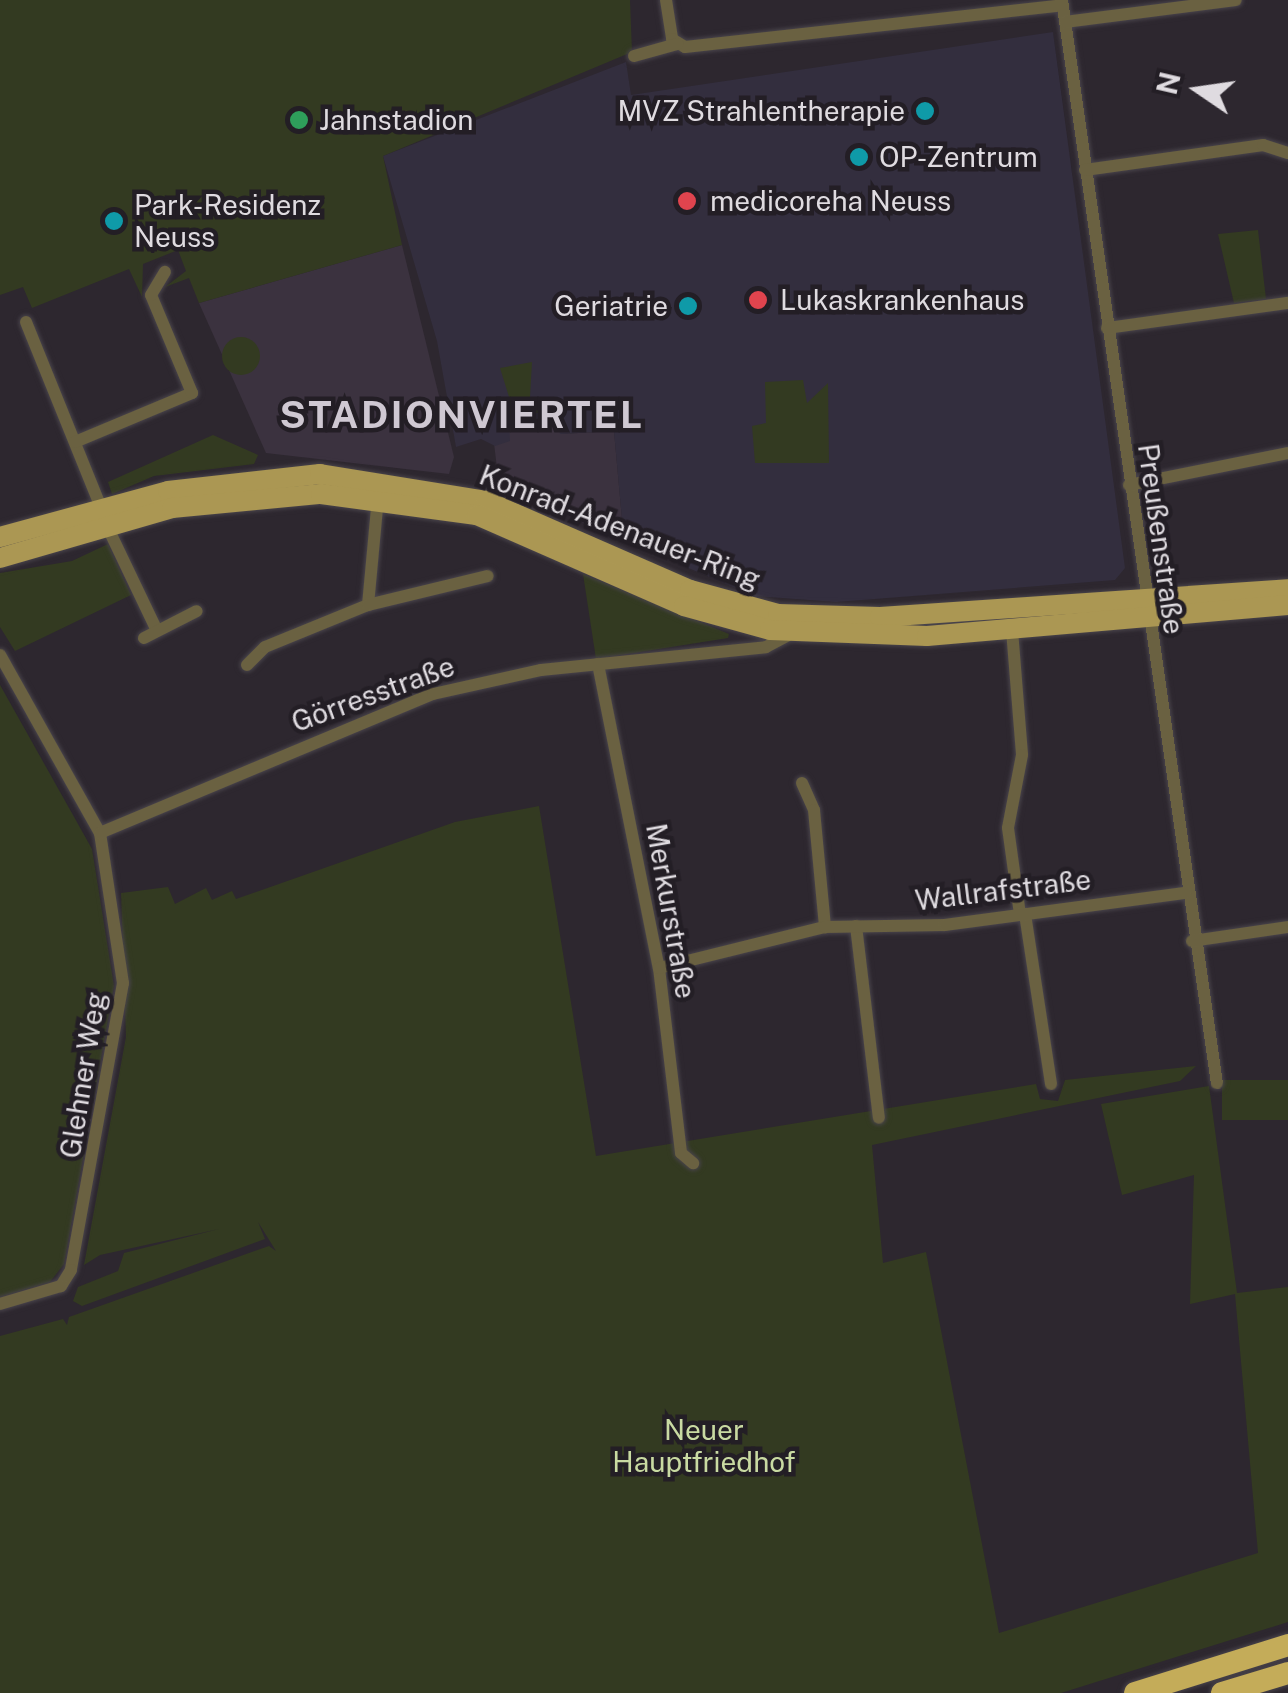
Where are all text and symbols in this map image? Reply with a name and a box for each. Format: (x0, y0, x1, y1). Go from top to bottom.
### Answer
north arrow (1148, 40, 1248, 140)
text: N (1150, 69, 1187, 98)
place label: MVZ Strahlentherapie (618, 94, 905, 128)
marker: MVZ Strahlentherapie (914, 100, 936, 122)
place label: Jahnstadion (319, 103, 473, 137)
marker: Jahnstadion (288, 109, 310, 131)
place label: OP-Zentrum (879, 140, 1038, 174)
marker: OP-Zentrum (848, 146, 870, 168)
place label: medicoreha Neuss (710, 184, 951, 218)
place label: Park-Residenz Neuss (134, 188, 321, 254)
marker: medicoreha Neuss (674, 188, 700, 214)
marker: Park-Residenz Neuss (103, 210, 125, 232)
place label: Lukaskrankenhaus (780, 283, 1024, 317)
marker: Lukaskrankenhaus (745, 287, 771, 313)
place label: Geriatrie (554, 289, 668, 323)
marker: Geriatrie (677, 295, 699, 317)
district label: STADIONVIERTEL (280, 392, 644, 438)
street label: Preußenstraße (1131, 441, 1191, 637)
street label: Konrad-Adenauer-Ring (475, 458, 765, 596)
street label: Görresstraße (287, 649, 459, 739)
street label: Merkurstraße (639, 821, 703, 1001)
street label: Wallrafstraße (913, 863, 1093, 917)
street label: Glehner Weg (53, 989, 113, 1161)
park label: Neuer Hauptfriedhof (612, 1413, 796, 1479)

